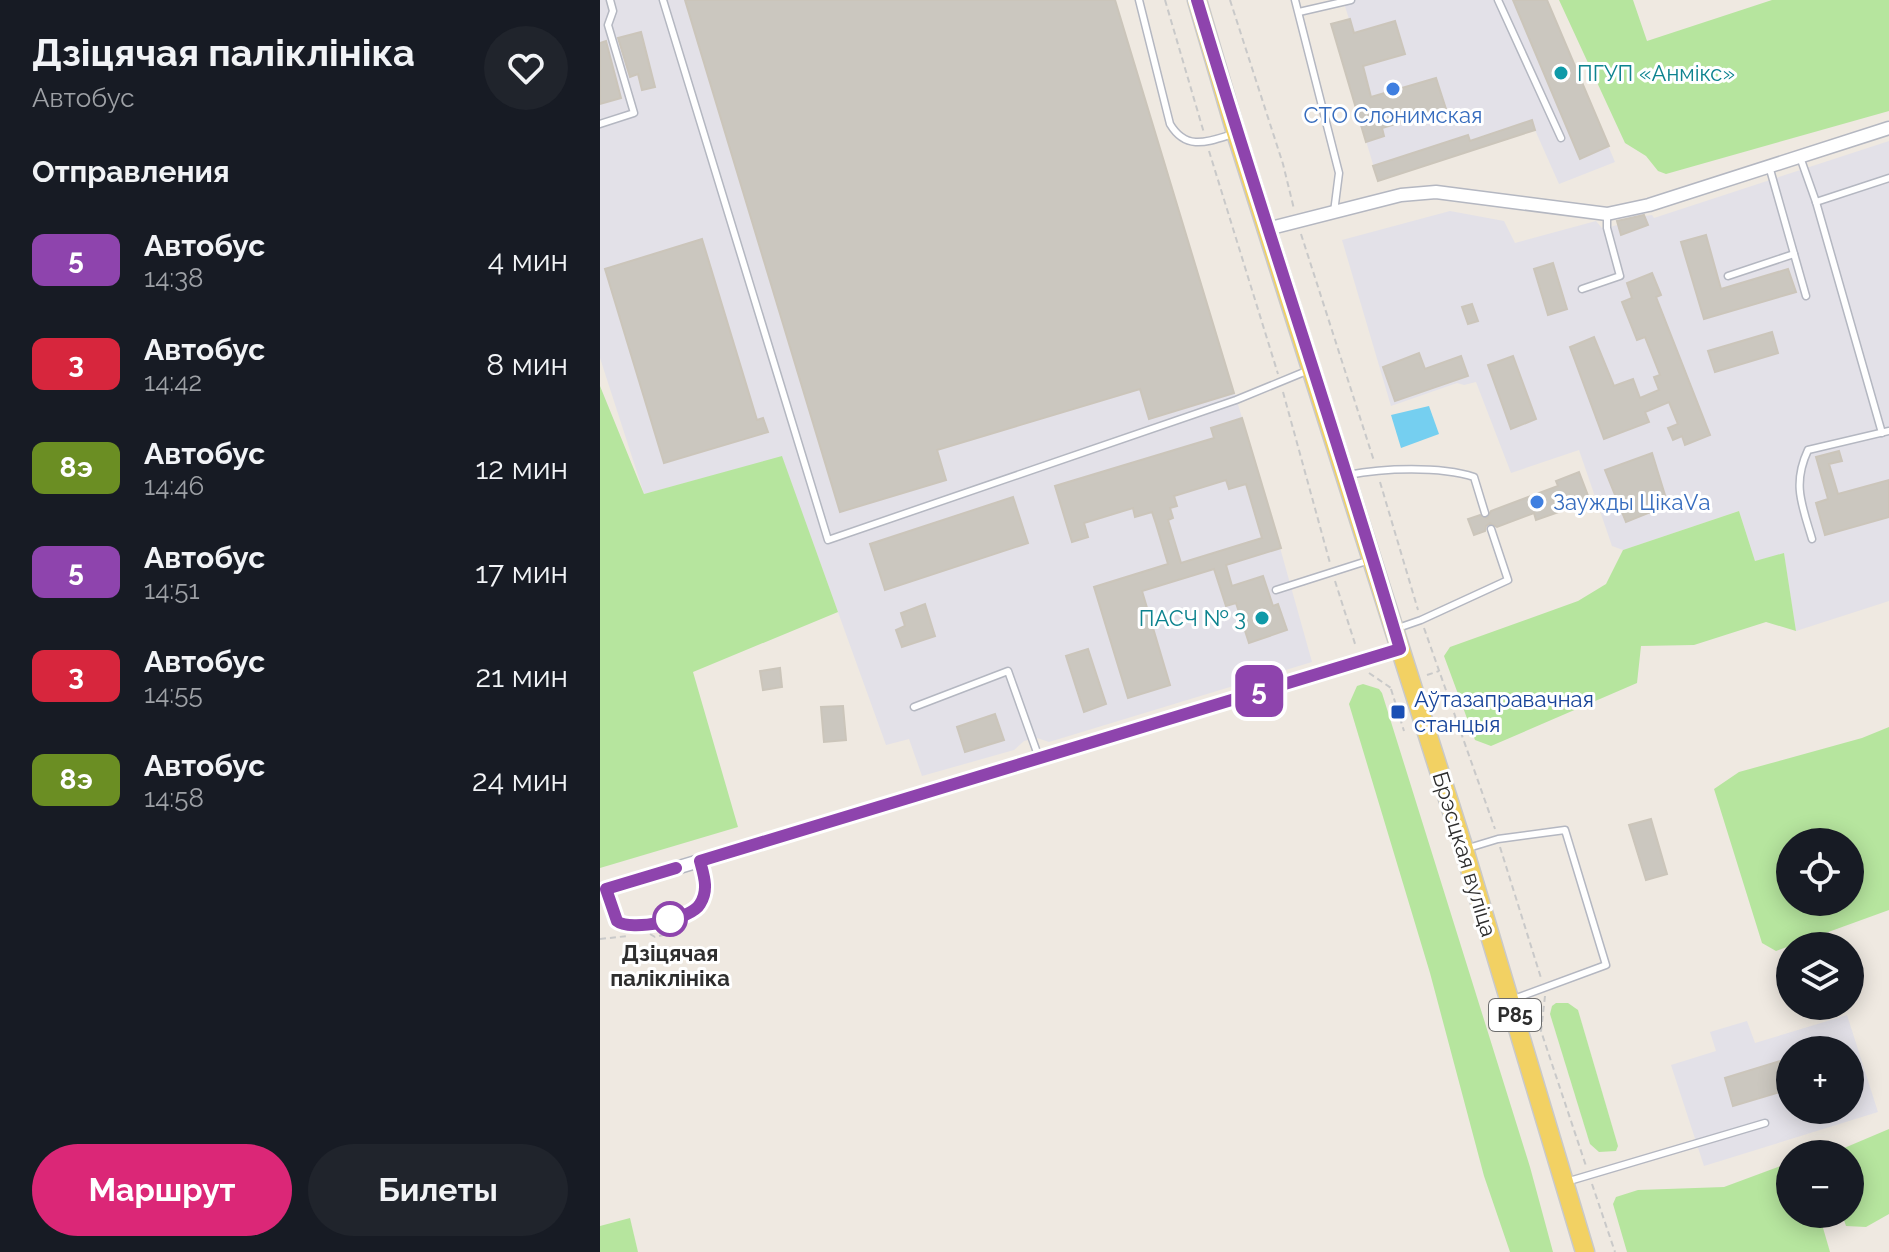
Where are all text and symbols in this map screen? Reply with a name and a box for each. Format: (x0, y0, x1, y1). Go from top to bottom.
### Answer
button: heart (484, 26, 568, 110)
text: Дзіцячая паліклініка (32, 30, 415, 75)
place label: ПГУП «Анмікс» (1577, 60, 1735, 86)
marker: ПГУП «Анмікс» (1552, 64, 1570, 82)
marker: СТО Слонимская (1384, 80, 1402, 98)
text: Автобус (32, 83, 135, 113)
place label: СТО Слонимская (1304, 102, 1482, 128)
text: Отправления (32, 154, 230, 189)
text: Автобус (144, 228, 265, 263)
text: 5 (68, 243, 84, 276)
text: 4 мин (488, 243, 568, 278)
text: 14:38 (144, 263, 204, 293)
text: Автобус (144, 332, 265, 367)
text: 3 (68, 347, 84, 380)
text: 8 мин (486, 347, 568, 382)
text: 14:42 (144, 367, 202, 397)
text: Автобус (144, 436, 265, 471)
text: 8э (59, 451, 93, 484)
text: 12 мин (476, 451, 568, 486)
text: 14:46 (144, 471, 204, 501)
place label: Заужды ЦікаVа (1553, 489, 1710, 515)
marker: Заужды ЦікаVа (1528, 493, 1546, 511)
text: Автобус (144, 540, 265, 575)
text: 5 (68, 555, 84, 588)
text: 17 мин (475, 555, 568, 590)
text: 14:51 (144, 575, 200, 605)
place label: ПАСЧ № 3 (1139, 605, 1246, 631)
marker: ПАСЧ № 3 (1253, 609, 1271, 627)
text: Автобус (144, 644, 265, 679)
text: 3 (68, 659, 84, 692)
text: 21 мин (476, 659, 568, 694)
line badge: 5 (1233, 665, 1285, 717)
text: 5 (1251, 674, 1267, 707)
text: 14:55 (144, 679, 203, 709)
place label: Аўтазаправачная станцыя (1414, 686, 1594, 737)
marker: Аўтазаправачная станцыя (1389, 703, 1407, 721)
text: Автобус (144, 748, 265, 783)
text: 8э (59, 763, 93, 796)
text: 24 мин (472, 763, 568, 798)
street label: Брэсцкая вуліца (1428, 768, 1502, 940)
text: 14:58 (144, 783, 204, 813)
map controls (1776, 828, 1864, 1228)
button: locate (1776, 828, 1864, 916)
marker: Дзіцячая паліклініка (653, 902, 687, 936)
button: layers (1776, 932, 1864, 1020)
place label: Дзіцячая паліклініка (610, 940, 730, 991)
road number: Р85 (1489, 999, 1541, 1031)
button: + (1776, 1036, 1864, 1124)
button: − (1776, 1140, 1864, 1228)
button: Маршрут (32, 1144, 292, 1236)
button: Билеты (308, 1144, 568, 1236)

